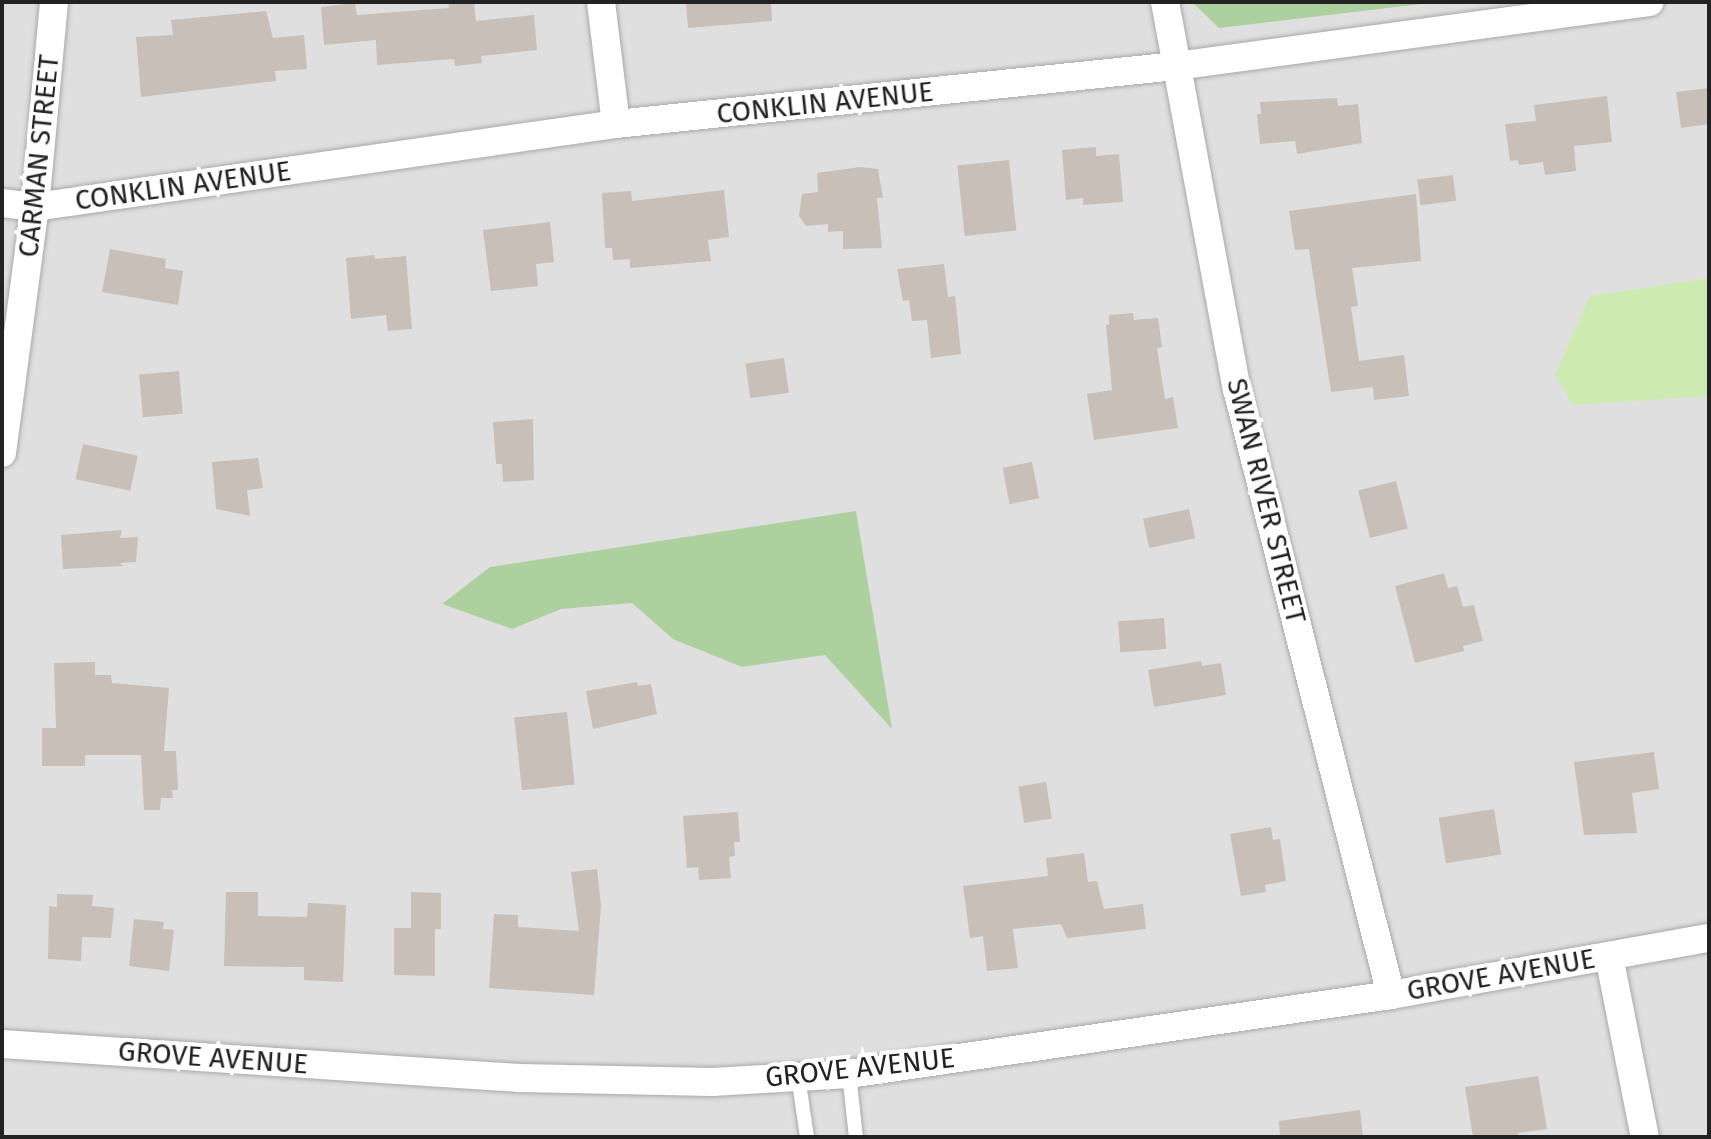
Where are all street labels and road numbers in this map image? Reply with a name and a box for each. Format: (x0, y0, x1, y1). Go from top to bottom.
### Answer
street label: CARMAN STREET (12, 53, 66, 259)
street label: CONKLIN AVENUE (715, 75, 935, 131)
street label: CONKLIN AVENUE (73, 154, 293, 218)
street label: SWAN RIVER STREET (1219, 375, 1313, 627)
street label: GROVE AVENUE (1404, 942, 1598, 1008)
street label: GROVE AVENUE (117, 1035, 309, 1081)
street label: GROVE AVENUE (764, 1041, 956, 1095)

